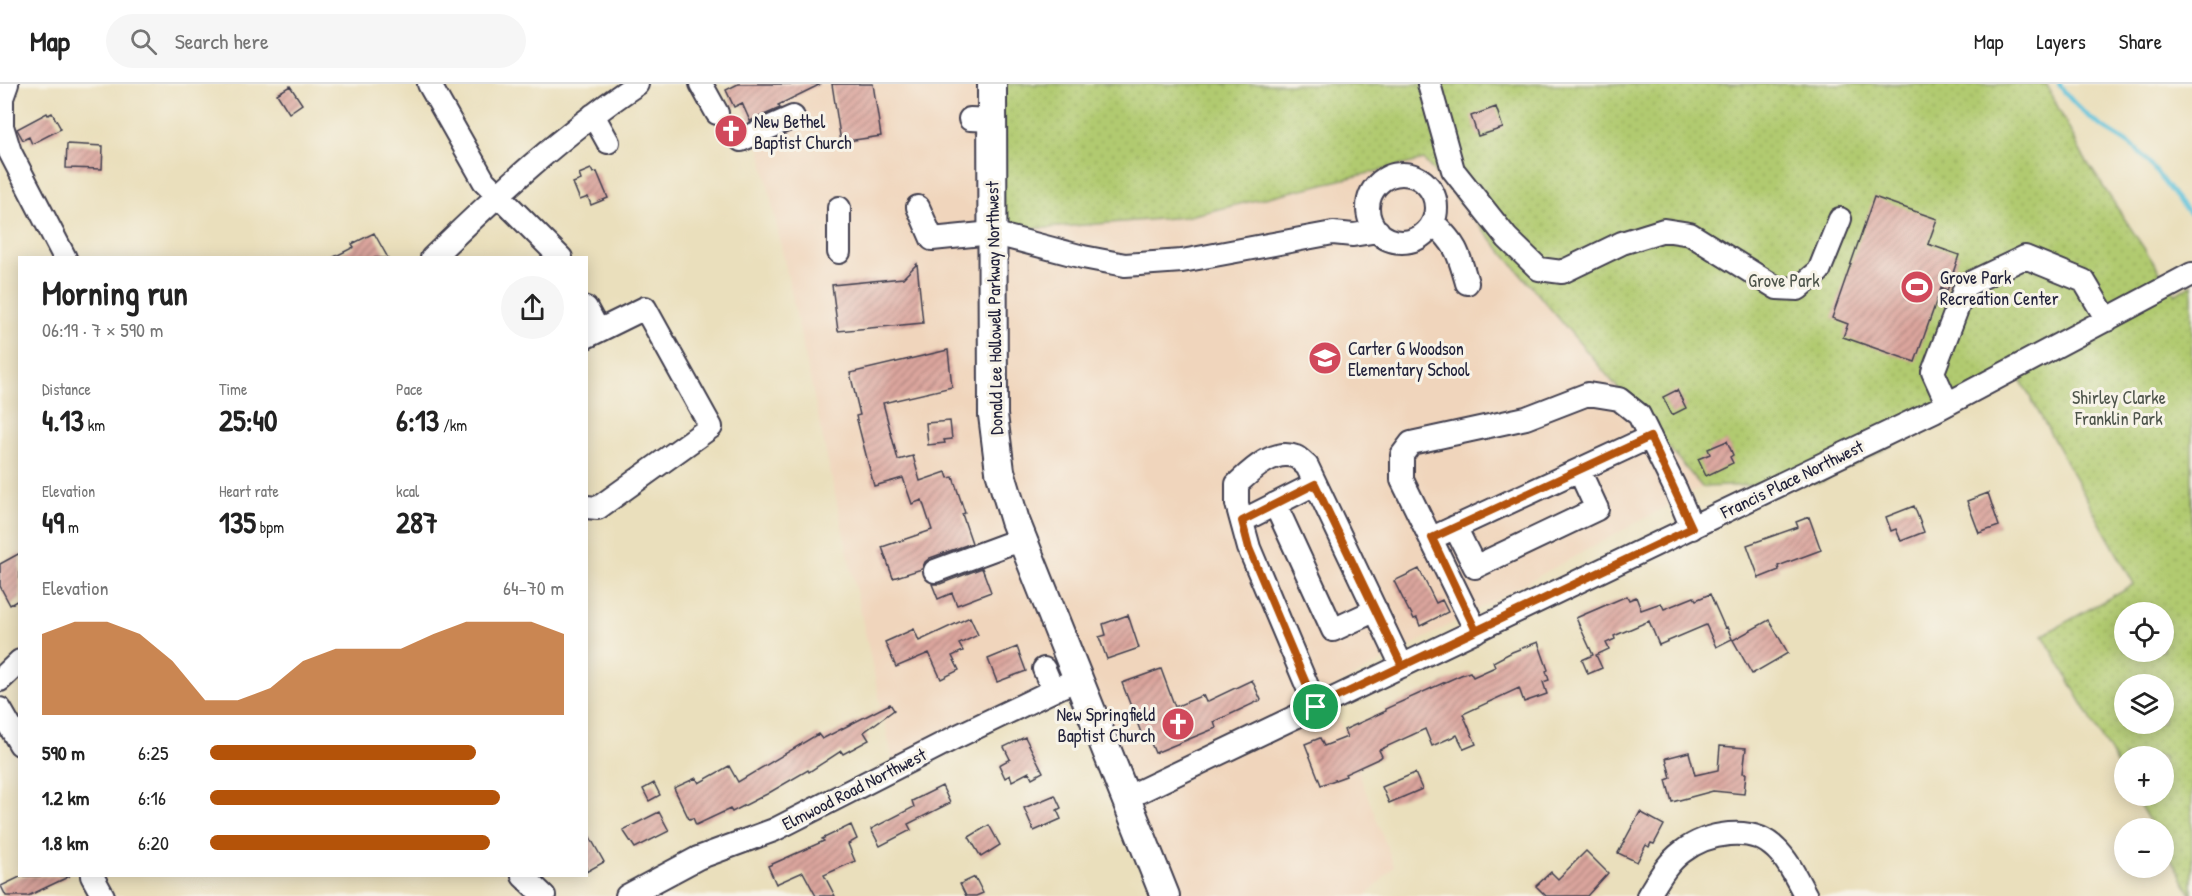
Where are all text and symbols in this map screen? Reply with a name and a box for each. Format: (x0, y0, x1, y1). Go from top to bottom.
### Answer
search box (106, 14, 526, 68)
text: Map (30, 22, 70, 60)
icon: search (127, 25, 160, 58)
text: Search here (175, 26, 269, 56)
text: Map (1974, 27, 2003, 56)
text: Layers (2036, 27, 2086, 56)
text: Share (2119, 27, 2162, 56)
place label: New Bethel Baptist Church (754, 109, 852, 155)
church icon: New Bethel Baptist Church (713, 113, 749, 149)
street label: Donald Lee Hollowell Parkway Northwest (979, 180, 1009, 435)
place label: Grove Park Recreation Center (1940, 265, 2059, 311)
park label: Grove Park (1748, 268, 1820, 293)
sports icon: Grove Park Recreation Center (1899, 269, 1935, 305)
text: Morning run (42, 271, 188, 315)
button: share (501, 276, 564, 339)
text: 06:19 · 7 × 590 m (42, 316, 163, 343)
place label: Carter G Woodson Elementary School (1348, 336, 1470, 382)
school or university icon: Carter G Woodson Elementary School (1307, 340, 1343, 376)
text: Distance (42, 378, 91, 400)
text: Time (219, 378, 247, 400)
text: Pace (396, 378, 423, 400)
park label: Shirley Clarke Franklin Park (2072, 385, 2166, 431)
text: 4.13 (42, 400, 84, 440)
text: 25:40 (219, 400, 277, 440)
text: 6:13 (396, 400, 439, 440)
text: km (84, 414, 105, 436)
text: /km (439, 414, 467, 436)
street label: Francis Place Northwest (1716, 433, 1868, 525)
text: Elevation (42, 480, 95, 502)
text: Heart rate (219, 480, 279, 502)
text: kcal (396, 480, 419, 502)
text: 49 (42, 502, 64, 542)
text: 135 (219, 502, 256, 542)
text: 287 (396, 502, 438, 542)
text: m (64, 516, 79, 538)
text: bpm (256, 516, 284, 538)
text: Elevation (42, 574, 108, 601)
text: 64–70 m (503, 574, 564, 601)
map controls (2114, 602, 2174, 878)
button: locate (2114, 602, 2174, 662)
button: layers (2114, 674, 2174, 734)
pin (1290, 681, 1341, 732)
icon: arrive (1299, 690, 1332, 723)
place label: New Springfield Baptist Church (1057, 702, 1155, 748)
church icon: New Springfield Baptist Church (1160, 706, 1196, 742)
text: 590 m (42, 739, 85, 766)
text: 6:25 (138, 739, 168, 766)
street label: Elmwood Road Northwest (778, 741, 931, 836)
button: + (2114, 746, 2174, 806)
text: 1.2 km (42, 784, 89, 811)
text: 6:16 (138, 784, 166, 811)
button: − (2114, 818, 2174, 878)
text: 1.8 km (42, 829, 89, 856)
text: 6:20 (138, 829, 169, 856)

